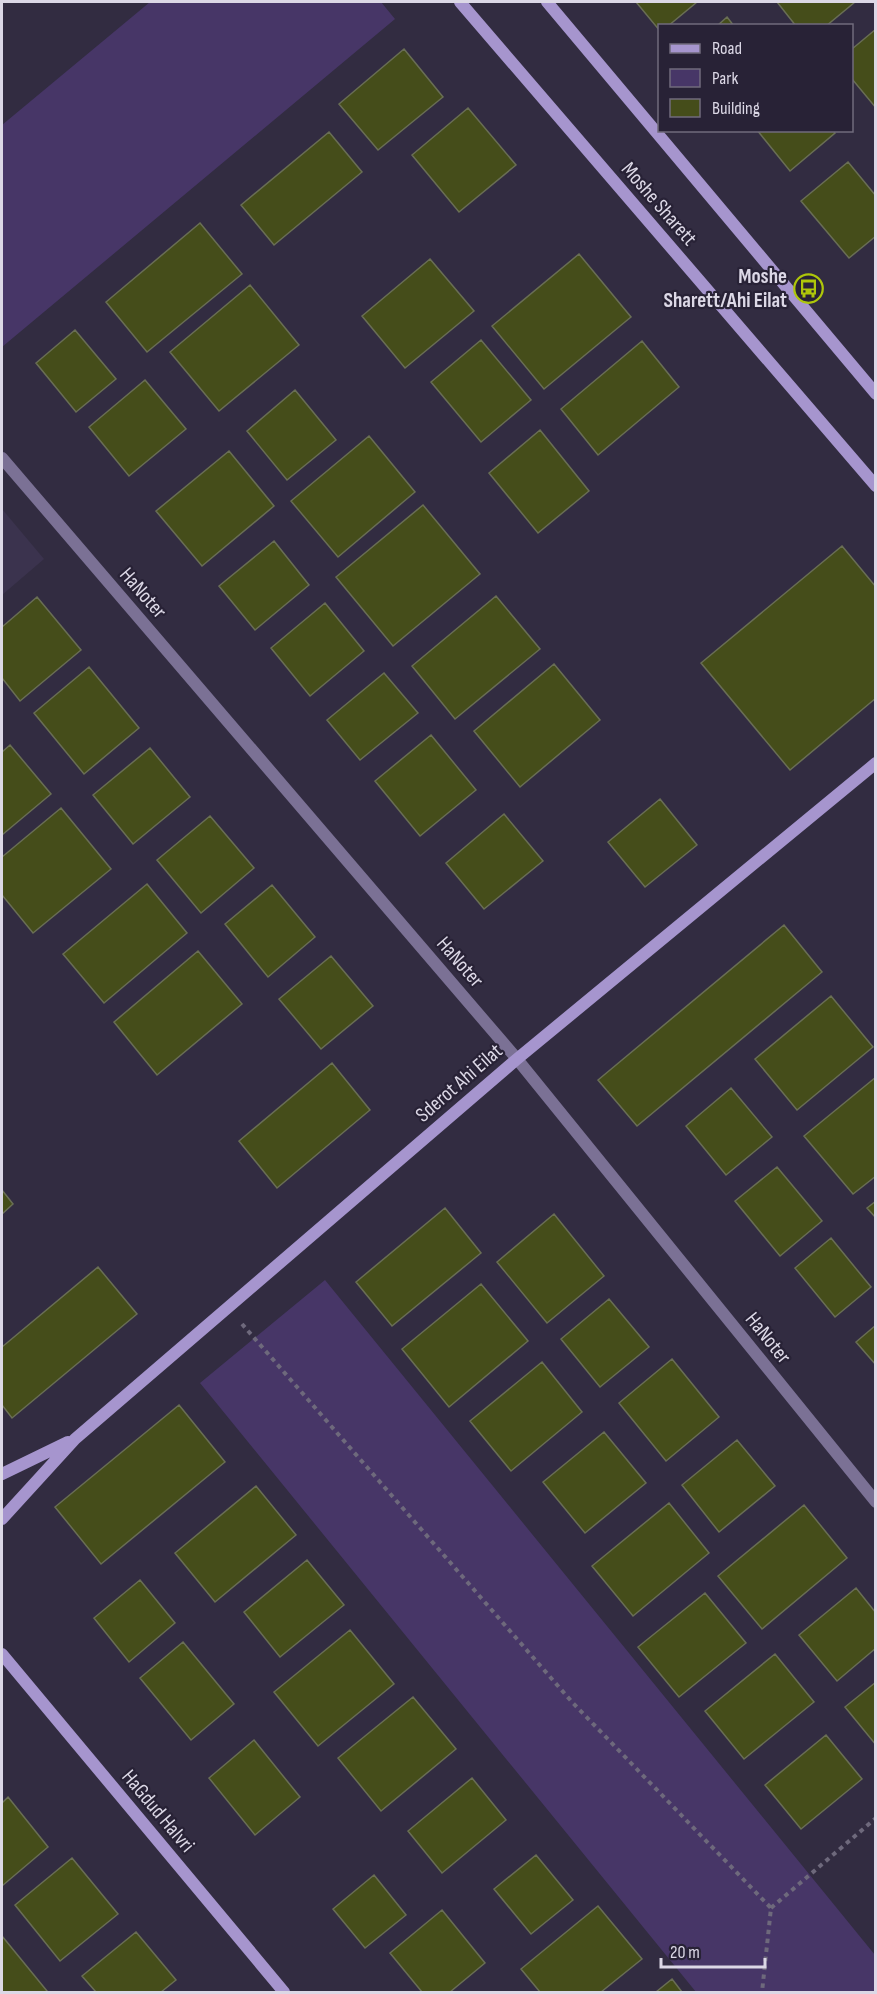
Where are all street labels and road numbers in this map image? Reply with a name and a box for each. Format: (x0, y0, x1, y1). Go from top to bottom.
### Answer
street label: Moshe Sharett (616, 157, 702, 251)
street label: HaNoter (114, 563, 172, 623)
street label: HaNoter (431, 932, 489, 992)
street label: Sderot Ahi Eilat (410, 1039, 508, 1127)
street label: HaNoter (740, 1307, 796, 1369)
street label: HaGdud HaIvri (116, 1765, 200, 1857)

